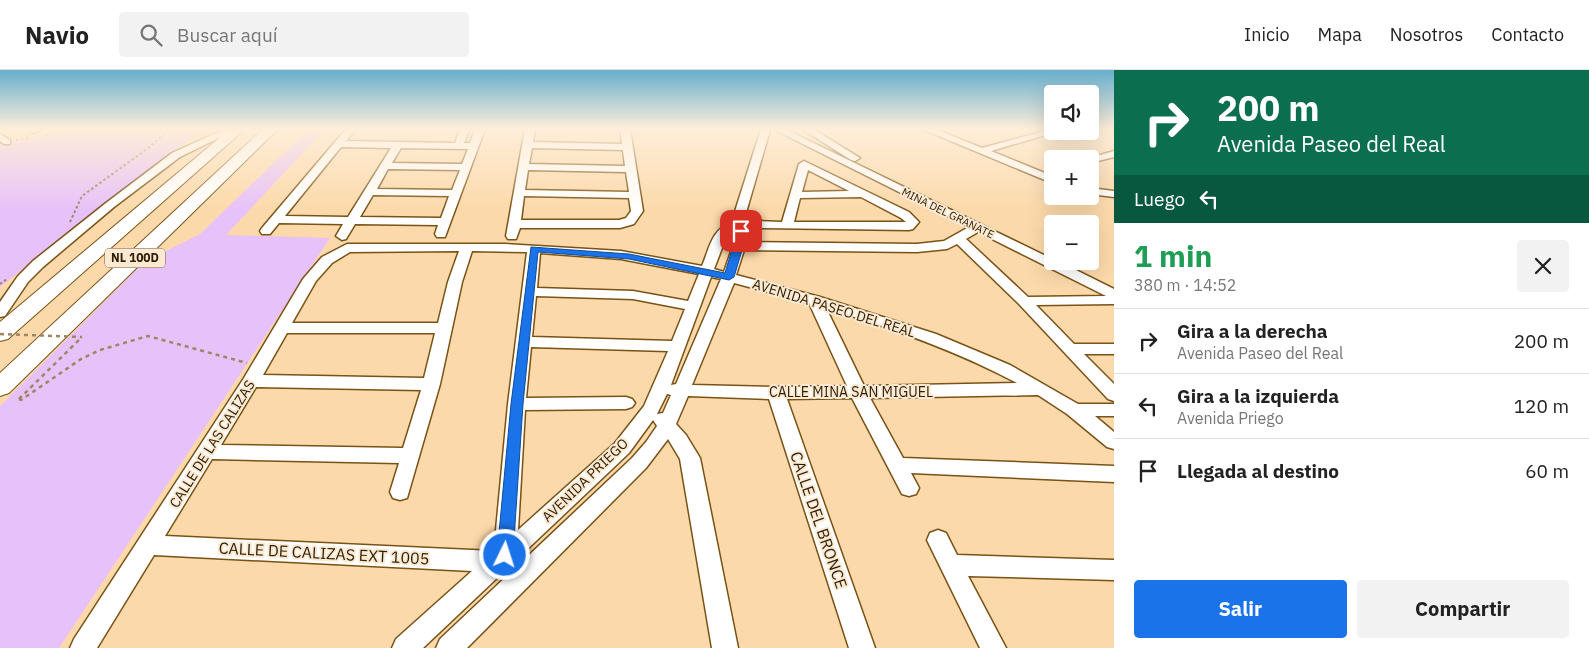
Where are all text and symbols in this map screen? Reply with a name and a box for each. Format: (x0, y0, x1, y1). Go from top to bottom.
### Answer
search box (119, 12, 469, 57)
text: Navio (25, 19, 89, 51)
icon: search (137, 21, 165, 49)
text: Buscar aquí (177, 23, 277, 47)
text: Inicio (1244, 23, 1290, 46)
text: Mapa (1318, 23, 1362, 46)
text: Nosotros (1390, 23, 1463, 46)
text: Contacto (1491, 23, 1564, 46)
map controls (1044, 85, 1099, 270)
button: sound (1044, 85, 1099, 140)
text: 200 m (1217, 85, 1320, 131)
icon: right (1134, 90, 1199, 155)
text: Avenida Paseo del Real (1217, 129, 1446, 158)
button: + (1044, 150, 1099, 205)
street label: MINA DEL GRANATE (899, 185, 997, 241)
icon: left (1195, 185, 1223, 213)
text: Luego (1134, 187, 1185, 211)
pin (720, 210, 762, 252)
button: − (1044, 215, 1099, 270)
icon: arrive (727, 217, 755, 245)
text: 1 min (1134, 236, 1212, 275)
button: close (1517, 240, 1569, 292)
road number: NL 100D (105, 248, 165, 268)
street label: AVENIDA PASEO DEL REAL (750, 275, 918, 341)
text: 380 m · 14:52 (1134, 275, 1236, 295)
text: Gira a la derecha (1177, 319, 1328, 343)
icon: right (1134, 327, 1162, 355)
text: 200 m (1514, 329, 1569, 353)
text: Avenida Paseo del Real (1177, 343, 1343, 363)
street label: CALLE DE LAS CALIZAS (165, 377, 259, 511)
street label: CALLE MINA SAN MIGUEL (769, 383, 933, 401)
text: Gira a la izquierda (1177, 384, 1339, 408)
icon: left (1134, 392, 1162, 420)
text: 120 m (1514, 394, 1569, 418)
text: Avenida Priego (1177, 408, 1284, 428)
street label: AVENIDA PRIEGO (538, 434, 632, 526)
street label: CALLE DEL BRONCE (786, 449, 852, 591)
icon: arrive (1134, 457, 1162, 485)
text: Llegada al destino (1177, 459, 1339, 483)
text: 60 m (1525, 459, 1569, 483)
position arrow (478, 528, 530, 580)
street label: CALLE DE CALIZAS EXT 1005 (218, 537, 430, 569)
button: Salir (1134, 580, 1347, 638)
button: Compartir (1357, 580, 1569, 638)

